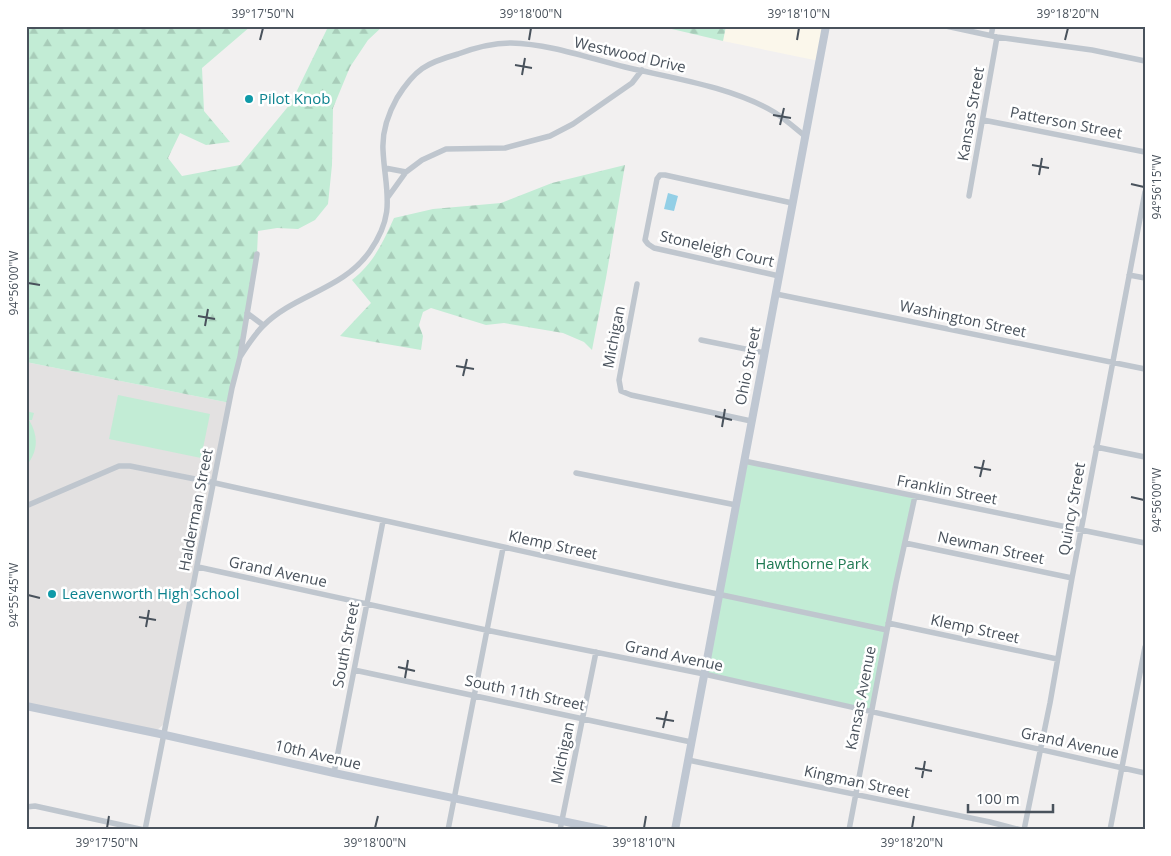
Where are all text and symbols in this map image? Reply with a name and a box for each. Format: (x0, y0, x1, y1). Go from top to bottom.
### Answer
text: 39°17'50"N (232, 5, 294, 22)
text: 39°18'00"N (500, 5, 562, 22)
text: 39°18'10"N (768, 5, 830, 22)
text: 39°18'20"N (1037, 5, 1099, 22)
street label: Westwood Drive (572, 31, 688, 77)
street label: Kansas Street (952, 65, 988, 162)
place label: Pilot Knob (259, 88, 330, 108)
marker: Pilot Knob (243, 93, 255, 105)
street label: Patterson Street (1008, 101, 1124, 143)
text: 94°56'15"W (1148, 155, 1165, 219)
street label: Stoneleigh Court (658, 225, 776, 271)
text: 94°56'00"W (5, 251, 22, 315)
street label: Washington Street (898, 295, 1028, 341)
street label: Michigan (597, 304, 629, 370)
street label: Ohio Street (730, 325, 764, 407)
street label: Halderman Street (173, 447, 217, 573)
street label: Quincy Street (1053, 461, 1089, 557)
text: 94°56'00"W (1148, 468, 1165, 532)
street label: Franklin Street (895, 469, 999, 509)
street label: Klemp Street (507, 525, 599, 563)
street label: Newman Street (936, 526, 1046, 568)
street label: Grand Avenue (227, 551, 329, 591)
park label: Hawthorne Park (755, 553, 869, 573)
text: 94°55'45"W (5, 563, 22, 627)
place label: Leavenworth High School (62, 583, 239, 603)
marker: Leavenworth High School (46, 588, 58, 600)
street label: South Street (327, 600, 363, 689)
street label: Klemp Street (929, 609, 1021, 647)
street label: Grand Avenue (623, 635, 725, 675)
street label: Kansas Avenue (840, 644, 880, 751)
street label: South 11th Street (463, 670, 587, 715)
street label: Michigan (546, 720, 578, 786)
street label: Grand Avenue (1019, 722, 1121, 762)
street label: 10th Avenue (273, 734, 363, 774)
street label: Kingman Street (803, 760, 912, 802)
scale bar (968, 781, 1054, 813)
text: 100 m (976, 788, 1020, 808)
text: 39°17'50"N (76, 834, 138, 851)
text: 39°18'00"N (344, 834, 406, 851)
text: 39°18'10"N (613, 834, 675, 851)
text: 39°18'20"N (881, 834, 943, 851)

